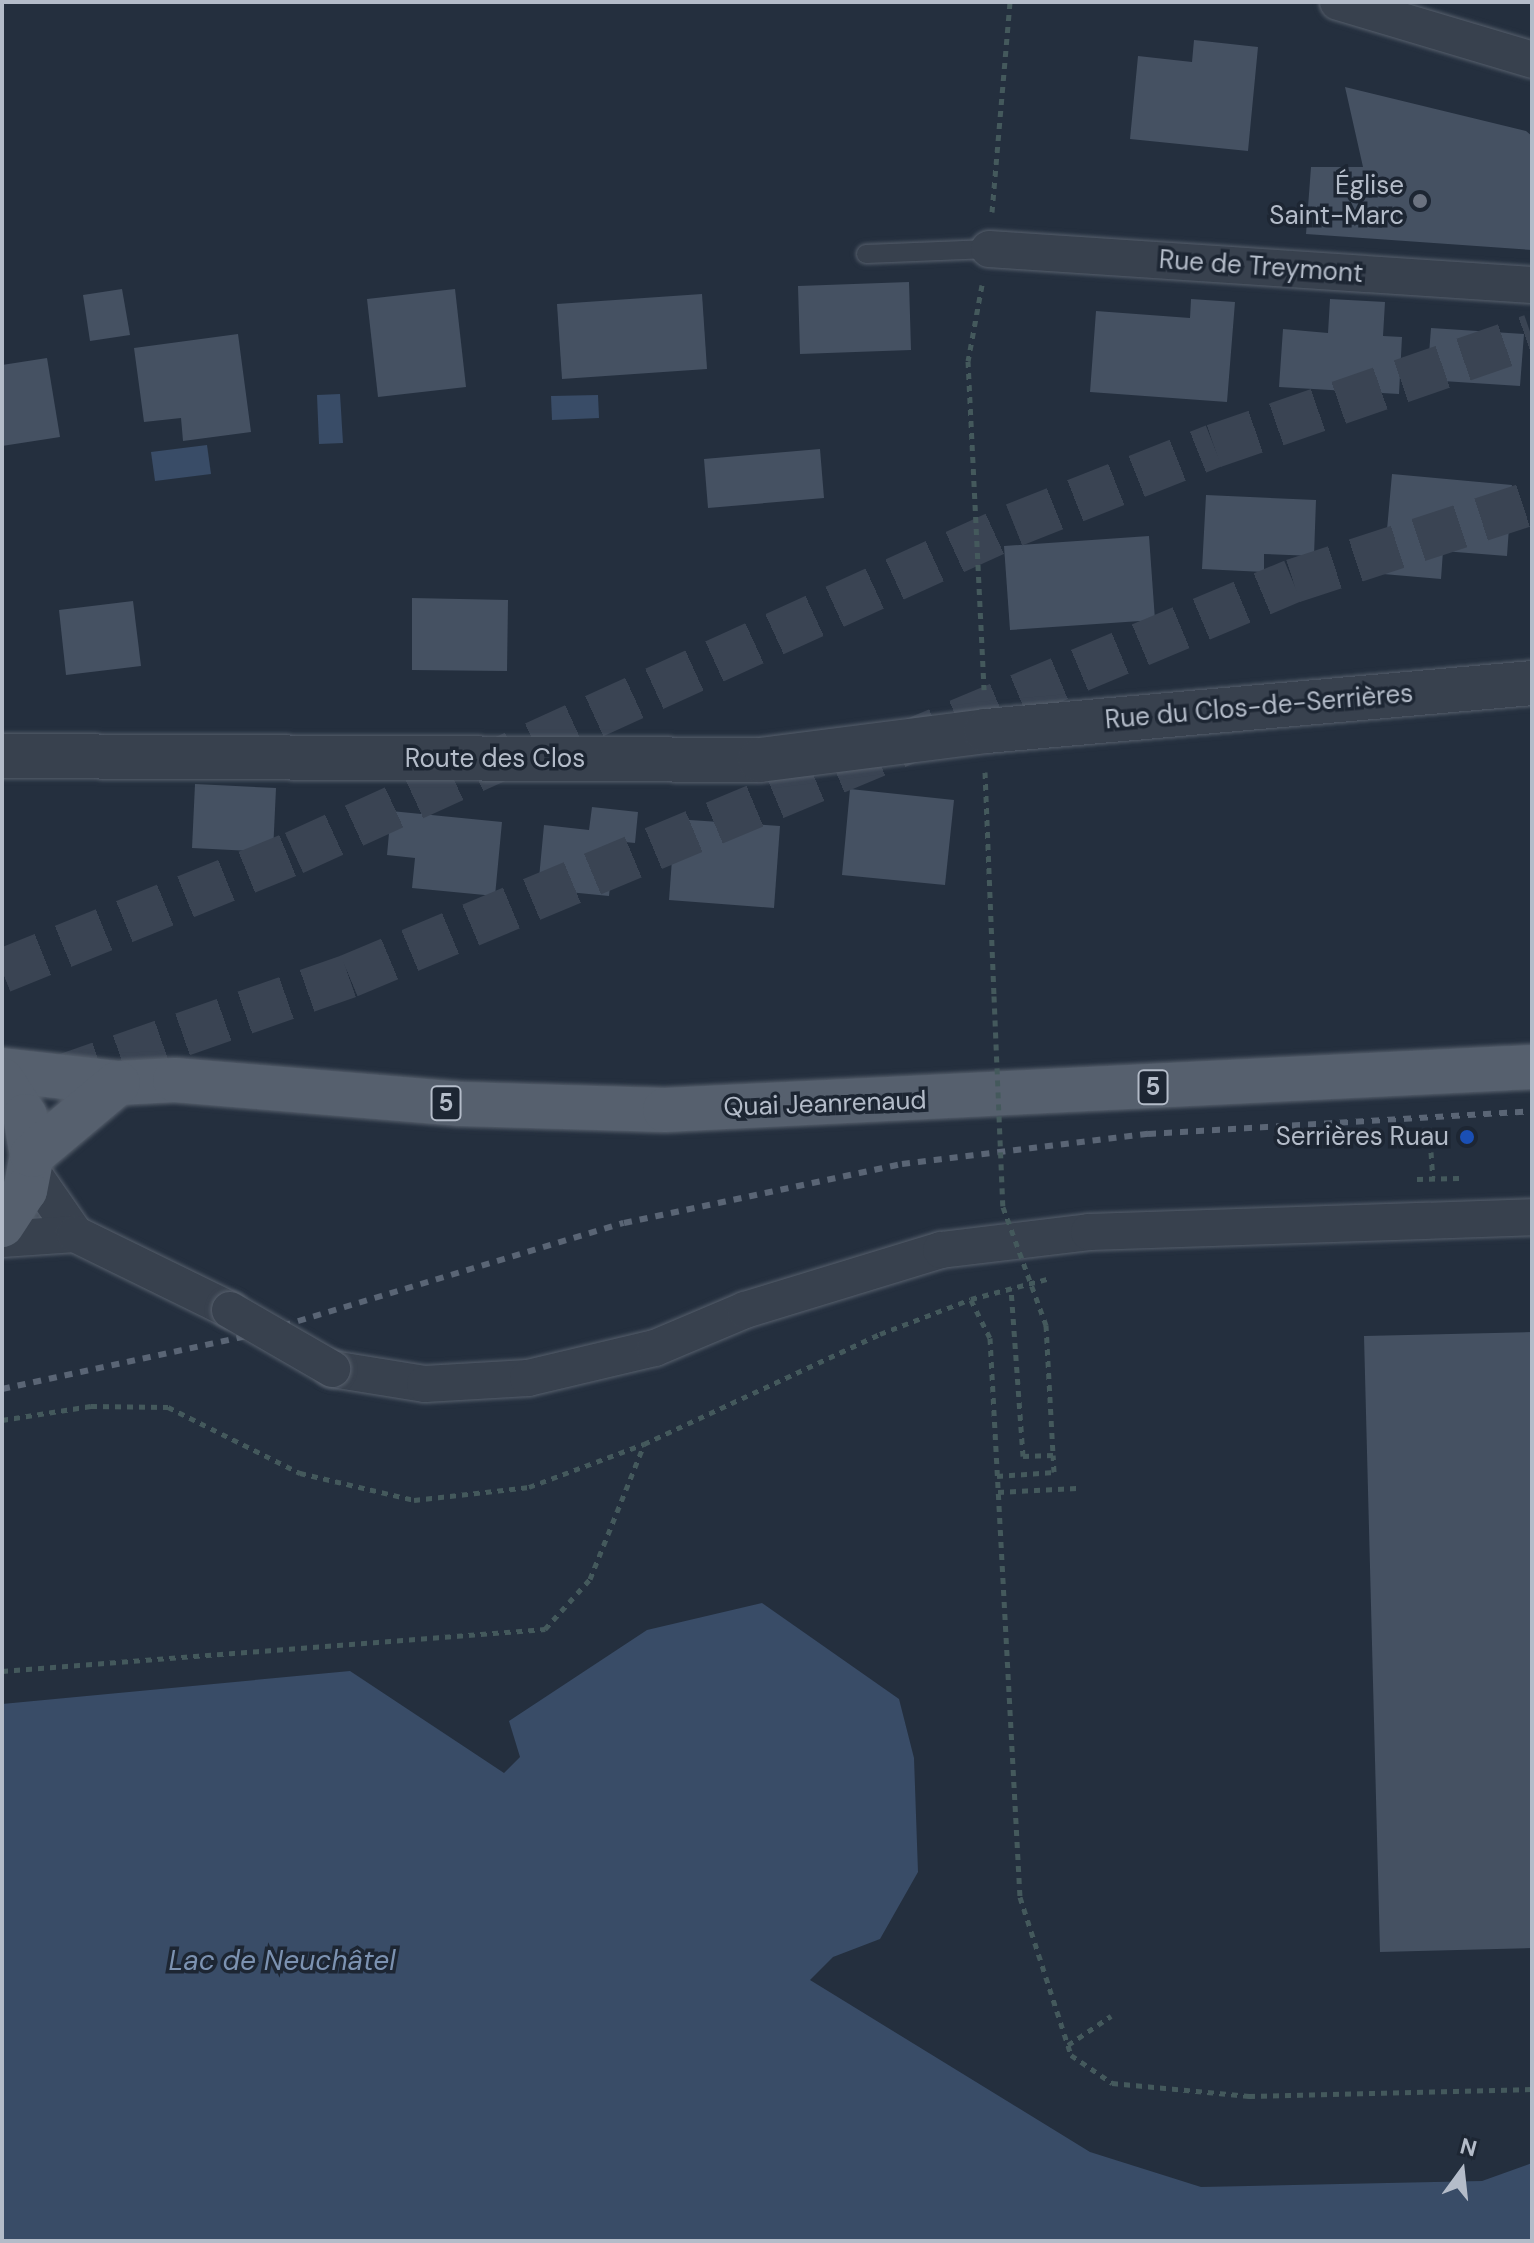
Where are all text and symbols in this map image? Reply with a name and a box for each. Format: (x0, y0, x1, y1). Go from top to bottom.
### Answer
place label: Église Saint-Marc (1269, 170, 1404, 232)
marker: Église Saint-Marc (1411, 192, 1429, 210)
street label: Rue de Treymont (1158, 244, 1364, 290)
street label: Rue du Clos-de-Serrières (1104, 678, 1414, 736)
street label: Route des Clos (405, 743, 585, 775)
road number: 5 (1137, 1067, 1169, 1107)
road number: 5 (430, 1083, 462, 1123)
street label: Quai Jeanrenaud (723, 1085, 927, 1123)
place label: Serrières Ruau (1276, 1121, 1449, 1153)
marker: Serrières Ruau (1456, 1126, 1478, 1148)
water label: Lac de Neuchâtel (168, 1944, 396, 1978)
north arrow (1422, 2131, 1502, 2211)
text: N (1457, 2131, 1480, 2163)

